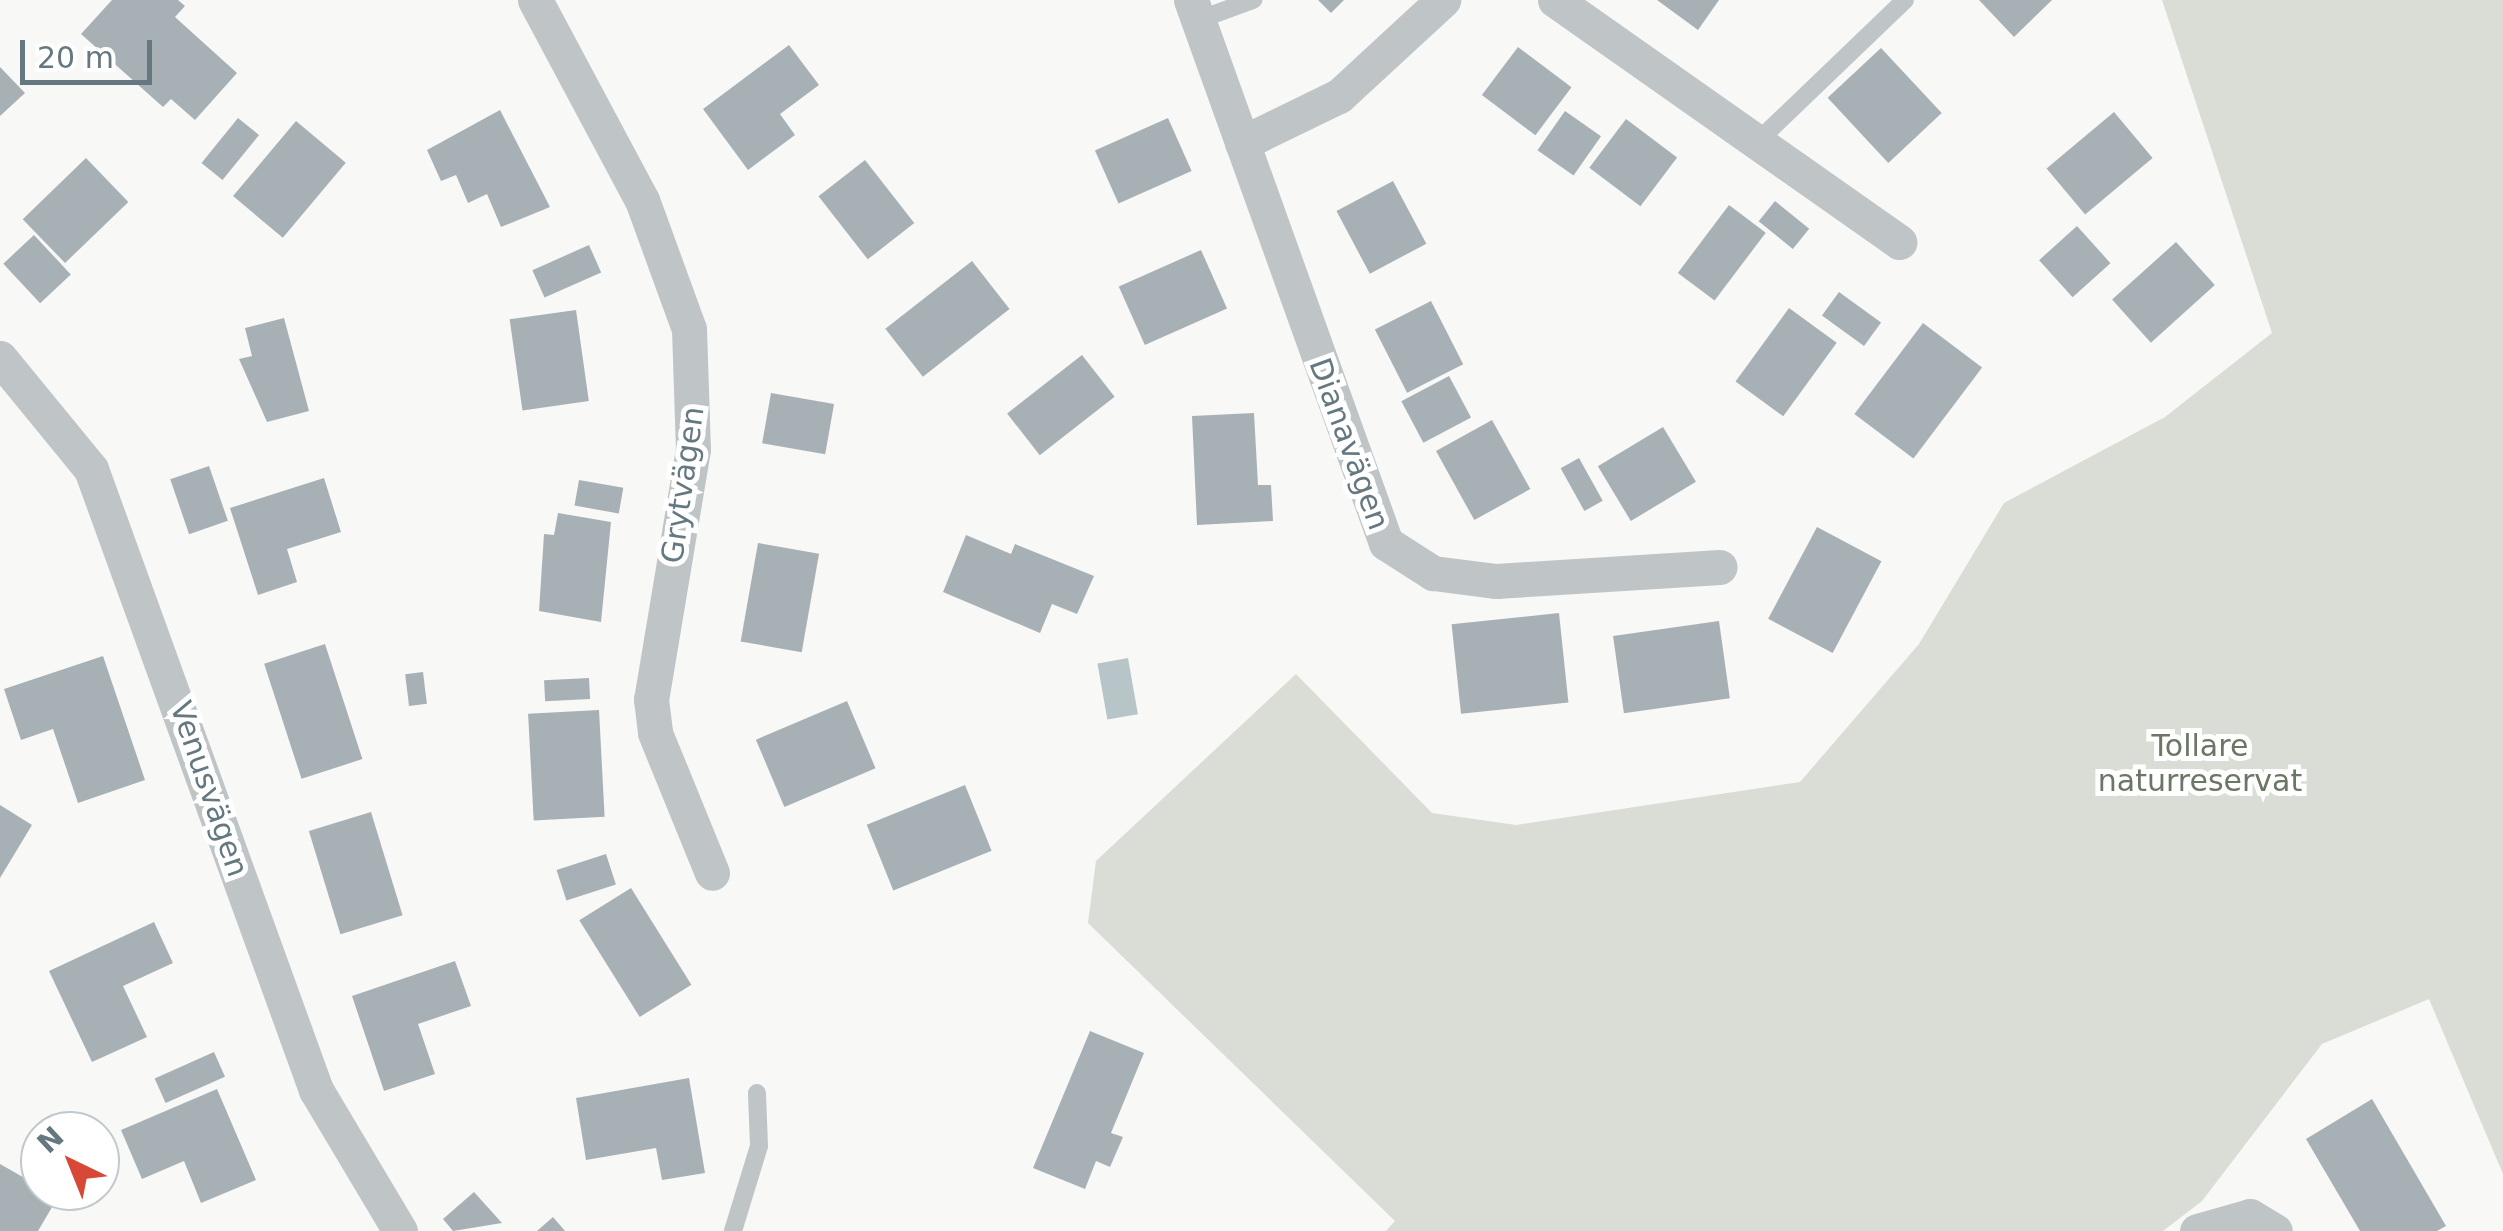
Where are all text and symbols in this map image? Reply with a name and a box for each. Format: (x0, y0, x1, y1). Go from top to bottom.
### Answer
scale bar (25, 20, 158, 82)
text: 20 m (37, 40, 114, 75)
street label: Dianavägen (1301, 353, 1397, 535)
street label: Grytvägen (654, 404, 712, 566)
street label: Venusvägen (162, 697, 256, 881)
park label: Tollare naturreservat (2098, 728, 2302, 798)
north arrow (20, 1111, 120, 1211)
text: N (31, 1120, 70, 1160)

